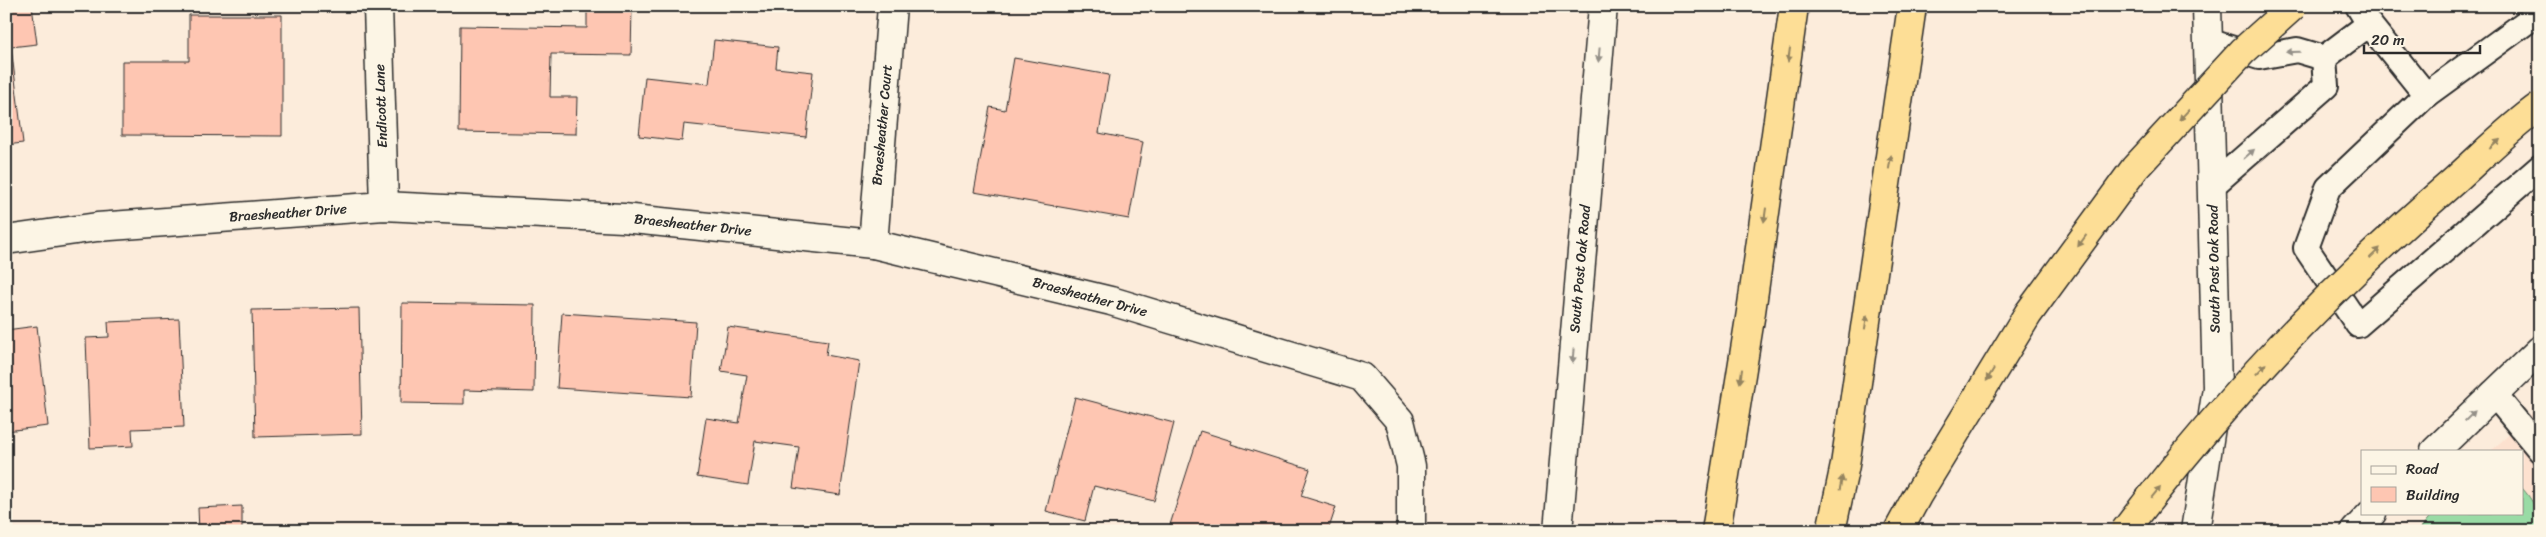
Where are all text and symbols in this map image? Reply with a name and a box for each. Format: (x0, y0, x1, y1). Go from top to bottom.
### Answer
scale bar (2364, 22, 2480, 54)
text: 20 m (2371, 27, 2405, 53)
one-way arrow (1594, 47, 1602, 63)
one-way arrow (1785, 47, 1793, 63)
one-way arrow (2285, 48, 2301, 56)
street label: Braesheather Court (864, 63, 900, 187)
street label: Endicott Lane (367, 64, 395, 148)
one-way arrow (2178, 109, 2190, 121)
one-way arrow (2489, 138, 2501, 150)
one-way arrow (2242, 148, 2255, 159)
one-way arrow (1886, 153, 1894, 169)
street label: Braesheather Drive (228, 196, 348, 230)
street label: South Post Oak Road (1562, 202, 1598, 334)
street label: South Post Oak Road (2200, 203, 2228, 333)
street label: Braesheather Drive (633, 206, 753, 244)
one-way arrow (1761, 208, 1769, 224)
one-way arrow (2076, 234, 2087, 247)
one-way arrow (2368, 247, 2380, 259)
street label: Braesheather Drive (1030, 270, 1150, 324)
one-way arrow (1862, 314, 1870, 330)
one-way arrow (1569, 349, 1577, 365)
one-way arrow (2255, 364, 2267, 376)
one-way arrow (1736, 368, 1744, 384)
one-way arrow (1986, 369, 1995, 382)
one-way arrow (2463, 411, 2475, 423)
legend (2361, 450, 2524, 514)
text: Road (2406, 456, 2439, 482)
one-way arrow (1837, 475, 1845, 491)
text: Building (2406, 482, 2460, 508)
one-way arrow (2150, 486, 2161, 499)

